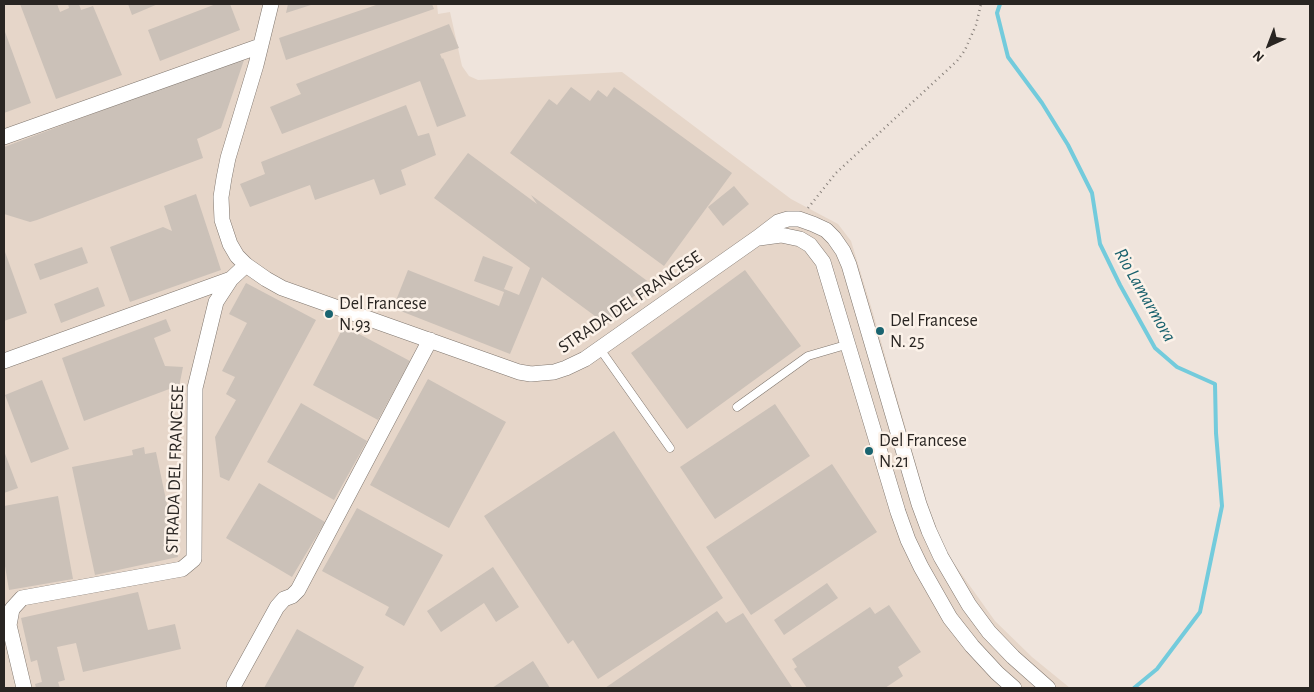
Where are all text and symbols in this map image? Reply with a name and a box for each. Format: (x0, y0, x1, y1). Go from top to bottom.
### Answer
north arrow (1244, 20, 1294, 70)
text: N (1250, 48, 1267, 64)
water label: Rio Lamarmora (1109, 244, 1181, 346)
street label: STRADA DEL FRANCESE (554, 246, 706, 358)
place label: Del Francese N.93 (339, 293, 427, 336)
marker: Del Francese N.93 (323, 308, 335, 320)
place label: Del Francese N. 25 (890, 310, 978, 352)
marker: Del Francese N. 25 (874, 325, 886, 337)
street label: STRADA DEL FRANCESE (161, 385, 189, 553)
place label: Del Francese N.21 (879, 430, 967, 472)
marker: Del Francese N.21 (863, 445, 875, 457)

